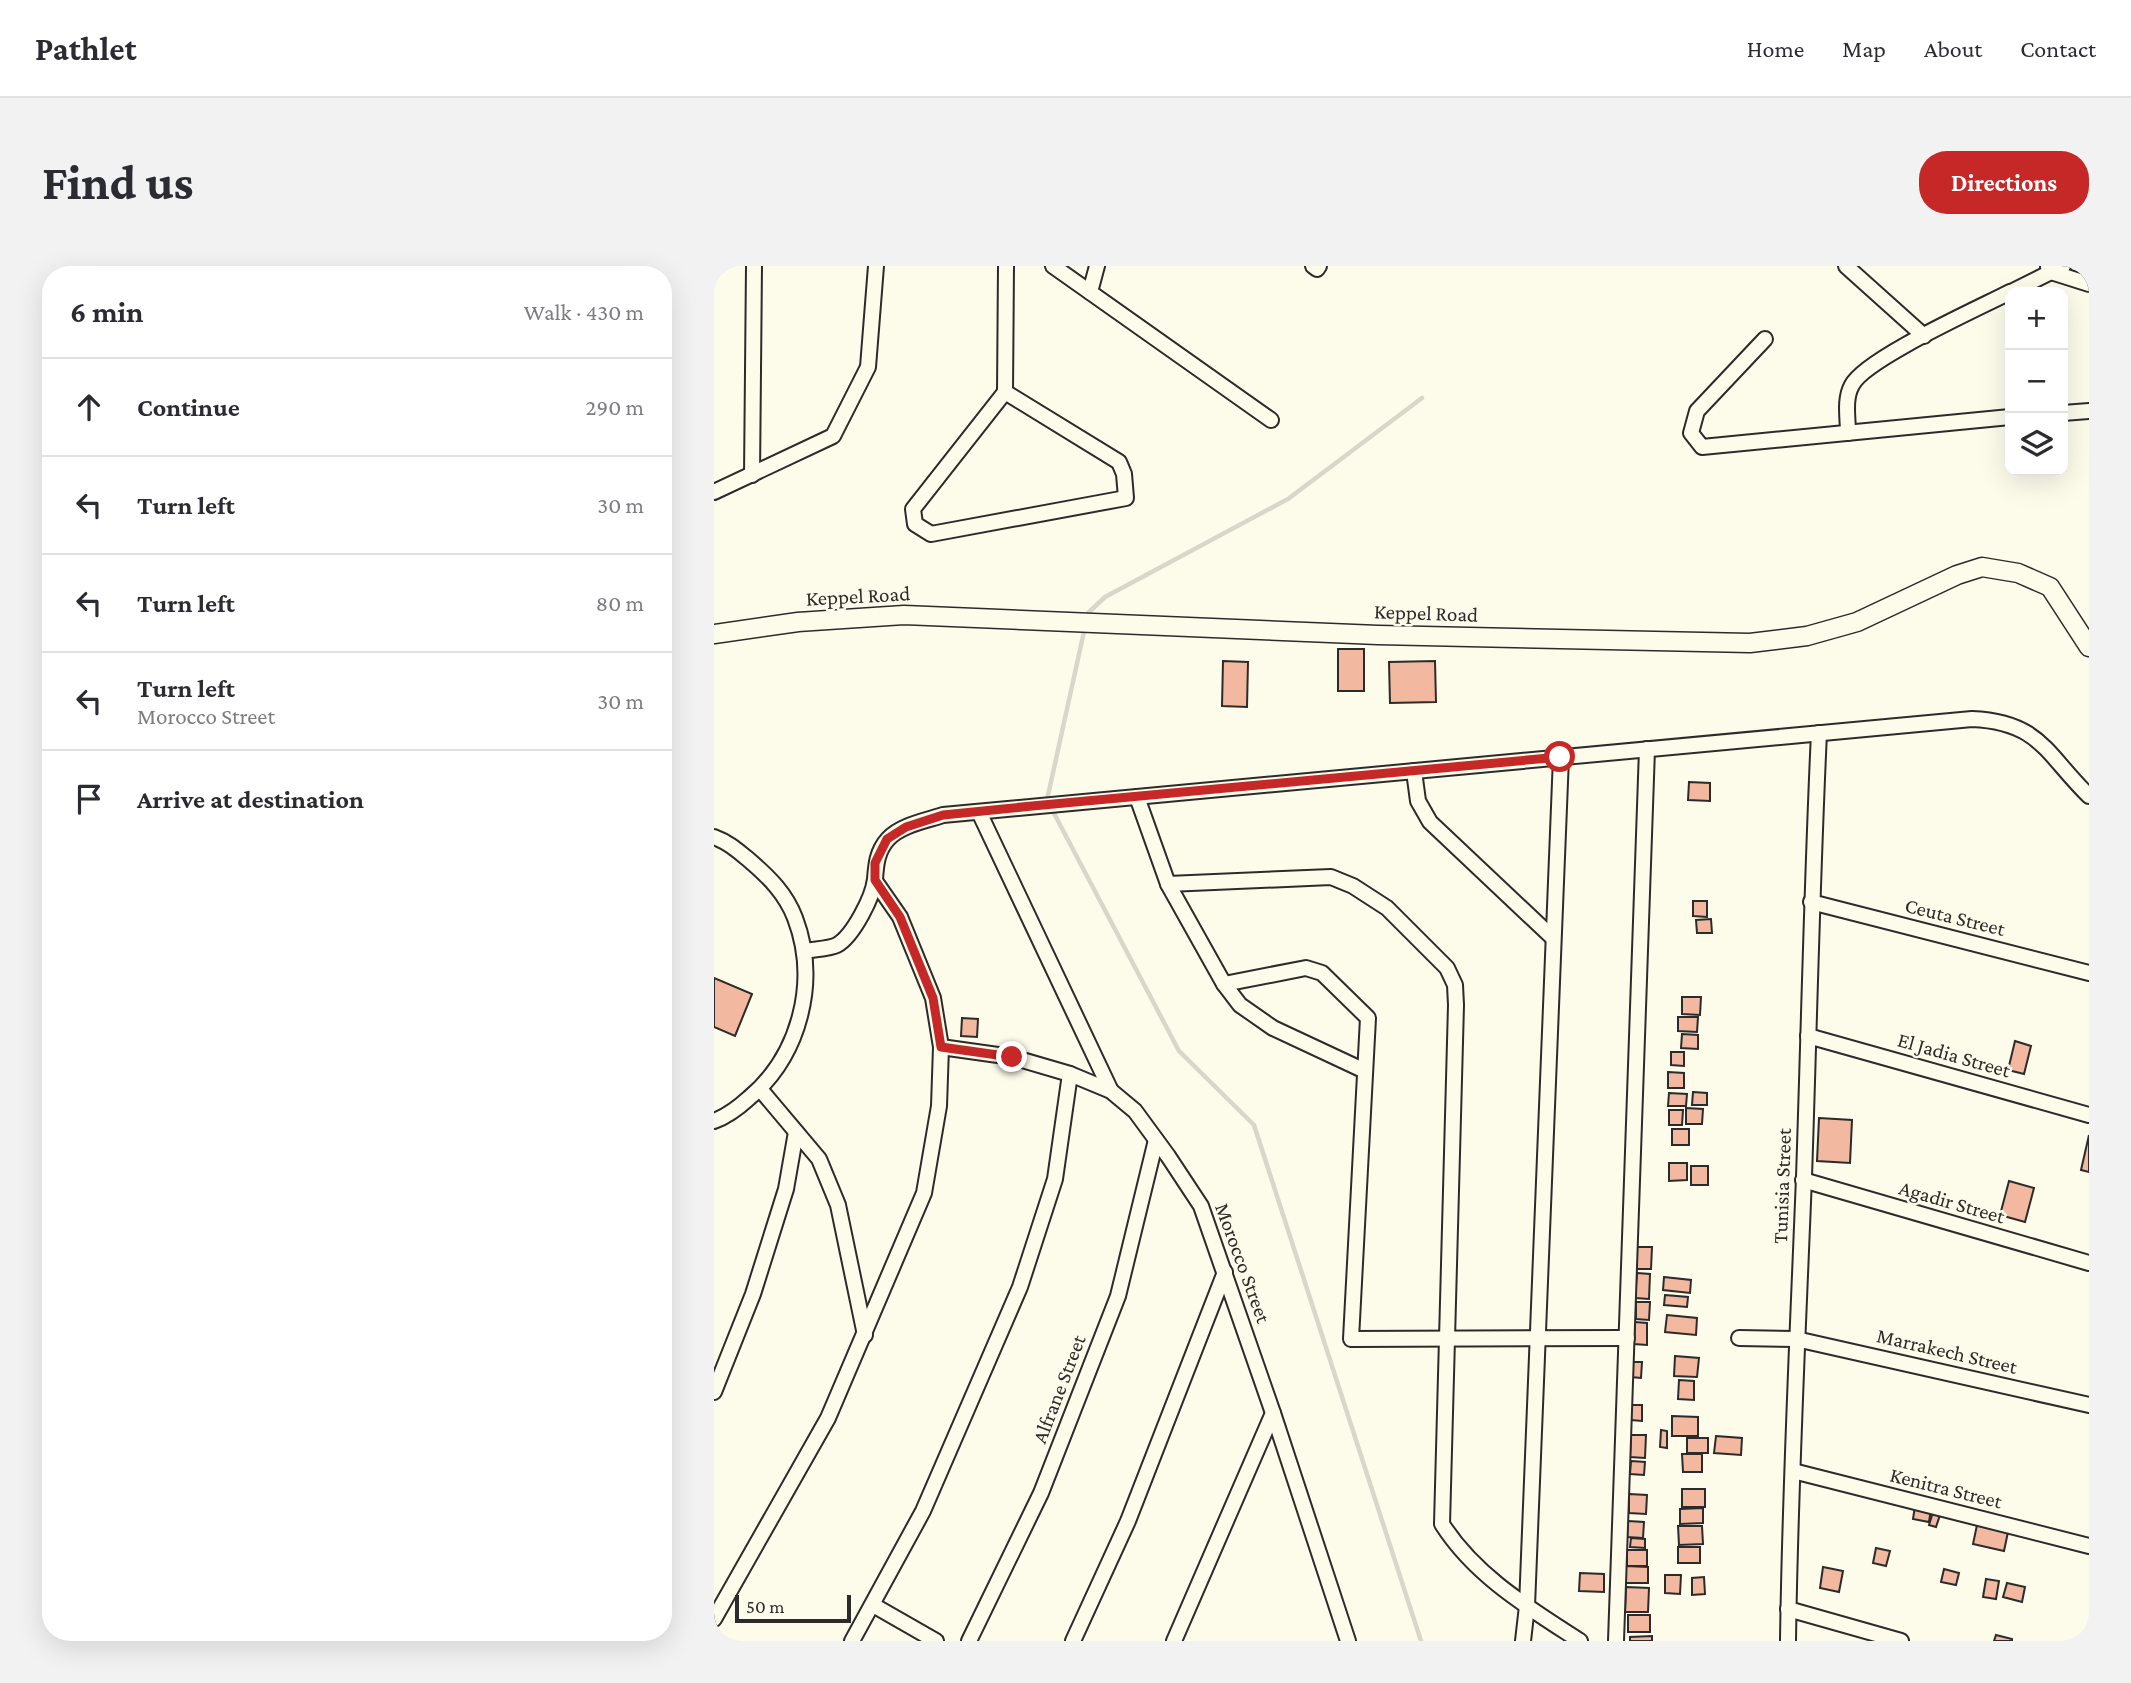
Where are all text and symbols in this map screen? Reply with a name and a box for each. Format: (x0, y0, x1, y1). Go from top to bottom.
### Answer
text: Pathlet (35, 30, 137, 67)
text: Home (1747, 35, 1804, 62)
text: Map (1842, 35, 1886, 62)
text: About (1924, 35, 1982, 62)
text: Contact (2020, 35, 2096, 62)
button: Directions (1919, 151, 2089, 214)
text: Find us (42, 155, 194, 210)
map controls (2005, 287, 2068, 476)
button: + (2005, 287, 2068, 350)
text: 6 min (70, 295, 143, 328)
text: Walk · 430 m (524, 299, 644, 325)
button: − (2005, 350, 2068, 413)
icon: ahead (70, 388, 108, 426)
text: Continue (137, 393, 240, 422)
text: 290 m (586, 394, 644, 420)
button: layers (2005, 413, 2068, 476)
icon: left (70, 486, 108, 524)
text: Turn left (137, 491, 235, 520)
text: 30 m (597, 492, 644, 518)
street label: Keppel Road (805, 581, 911, 611)
icon: left (70, 584, 108, 622)
text: Turn left (137, 589, 235, 618)
text: 80 m (596, 590, 644, 616)
street label: Keppel Road (1373, 599, 1479, 627)
text: Turn left (137, 674, 235, 703)
icon: left (70, 682, 108, 720)
text: 30 m (597, 688, 644, 714)
text: Morocco Street (137, 703, 275, 729)
route start (1544, 741, 1575, 772)
icon: arrive (70, 780, 108, 818)
text: Arrive at destination (137, 785, 364, 814)
street label: Ceuta Street (1902, 893, 2009, 941)
street label: El Jadia Street (1895, 1027, 2014, 1083)
route end (996, 1041, 1027, 1072)
street label: Tunisia Street (1768, 1127, 1796, 1244)
street label: Agadir Street (1896, 1175, 2009, 1229)
street label: Morocco Street (1210, 1200, 1276, 1327)
street label: Marrakech Street (1874, 1323, 2021, 1379)
street label: Alfrane Street (1027, 1330, 1091, 1447)
street label: Kenitra Street (1887, 1462, 2006, 1514)
scale bar (735, 1592, 850, 1624)
text: 50 m (746, 1596, 785, 1617)

